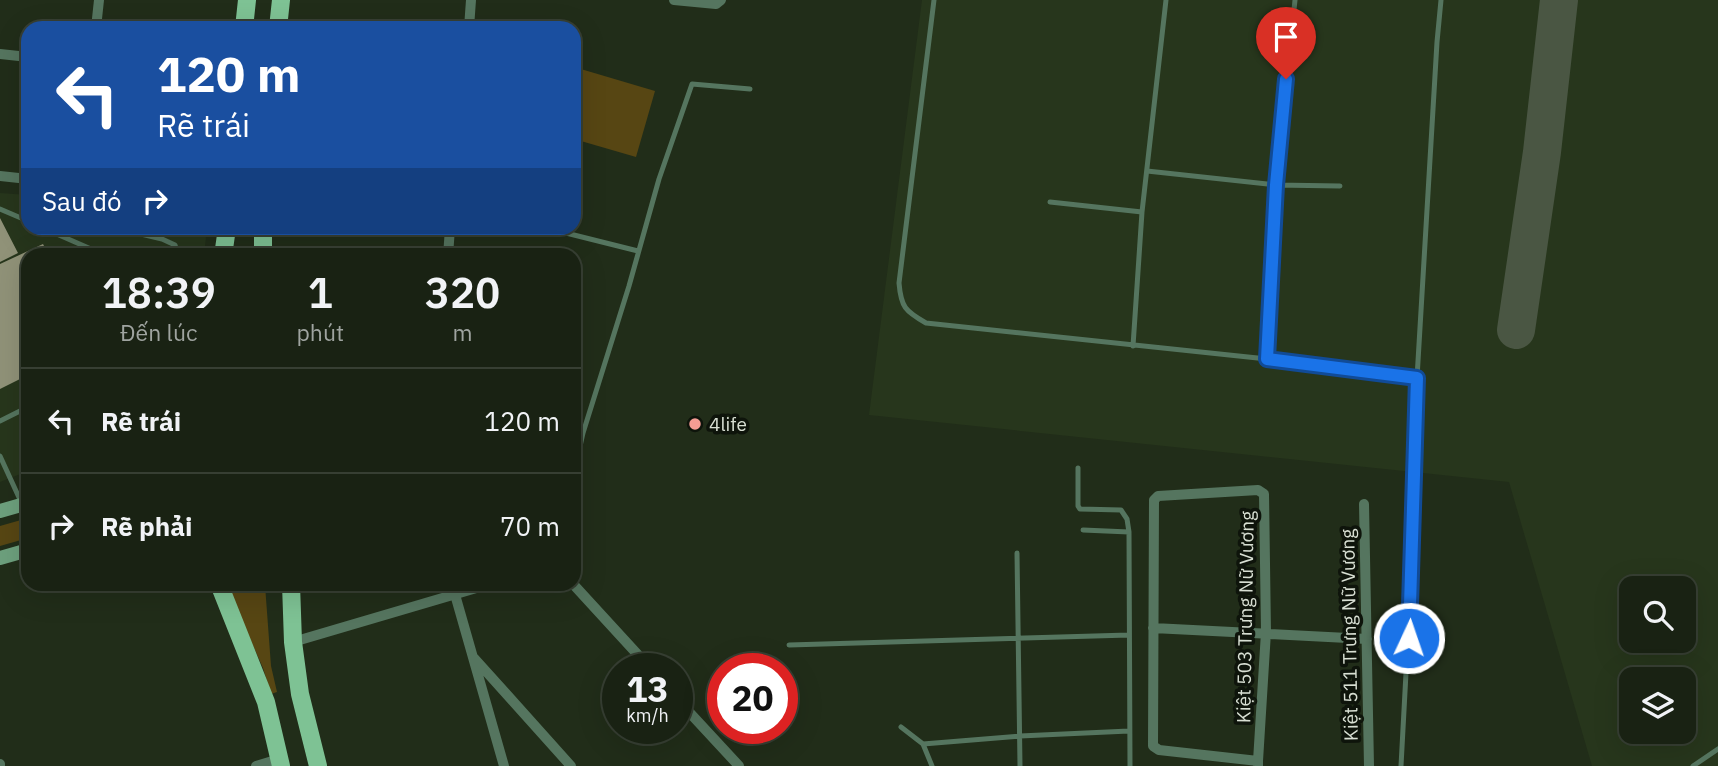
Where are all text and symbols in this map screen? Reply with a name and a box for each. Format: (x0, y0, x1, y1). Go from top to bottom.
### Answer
pin (1256, 7, 1316, 79)
icon: arrive (1267, 18, 1305, 56)
text: 120 m (157, 42, 301, 105)
icon: left (42, 49, 133, 140)
text: Rẽ trái (157, 104, 250, 146)
icon: right (136, 182, 174, 220)
text: Sau đó (42, 184, 122, 218)
text: 18:39 (102, 265, 216, 320)
text: 1 (308, 265, 333, 320)
text: 320 (425, 265, 500, 320)
text: Đến lúc (120, 317, 198, 347)
text: phút (297, 317, 344, 347)
text: m (452, 317, 473, 347)
icon: left (42, 402, 80, 440)
text: Rẽ trái (101, 404, 181, 438)
text: 120 m (484, 404, 560, 438)
place label: 4life (709, 412, 747, 436)
marker: 4life (687, 416, 703, 432)
icon: right (42, 507, 80, 545)
text: Rẽ phải (101, 509, 192, 543)
text: 70 m (500, 509, 560, 543)
street label: Kiệt 503 Trưng Nữ Vương (1231, 511, 1259, 723)
street label: Kiệt 511 Trưng Nữ Vương (1335, 529, 1363, 741)
map controls (1619, 576, 1696, 744)
button: search (1619, 576, 1696, 653)
position arrow (1372, 601, 1446, 675)
speed limit sign: 20 (707, 653, 798, 744)
text: 13 (626, 666, 669, 712)
button: layers (1619, 667, 1696, 744)
text: km/h (626, 704, 669, 727)

